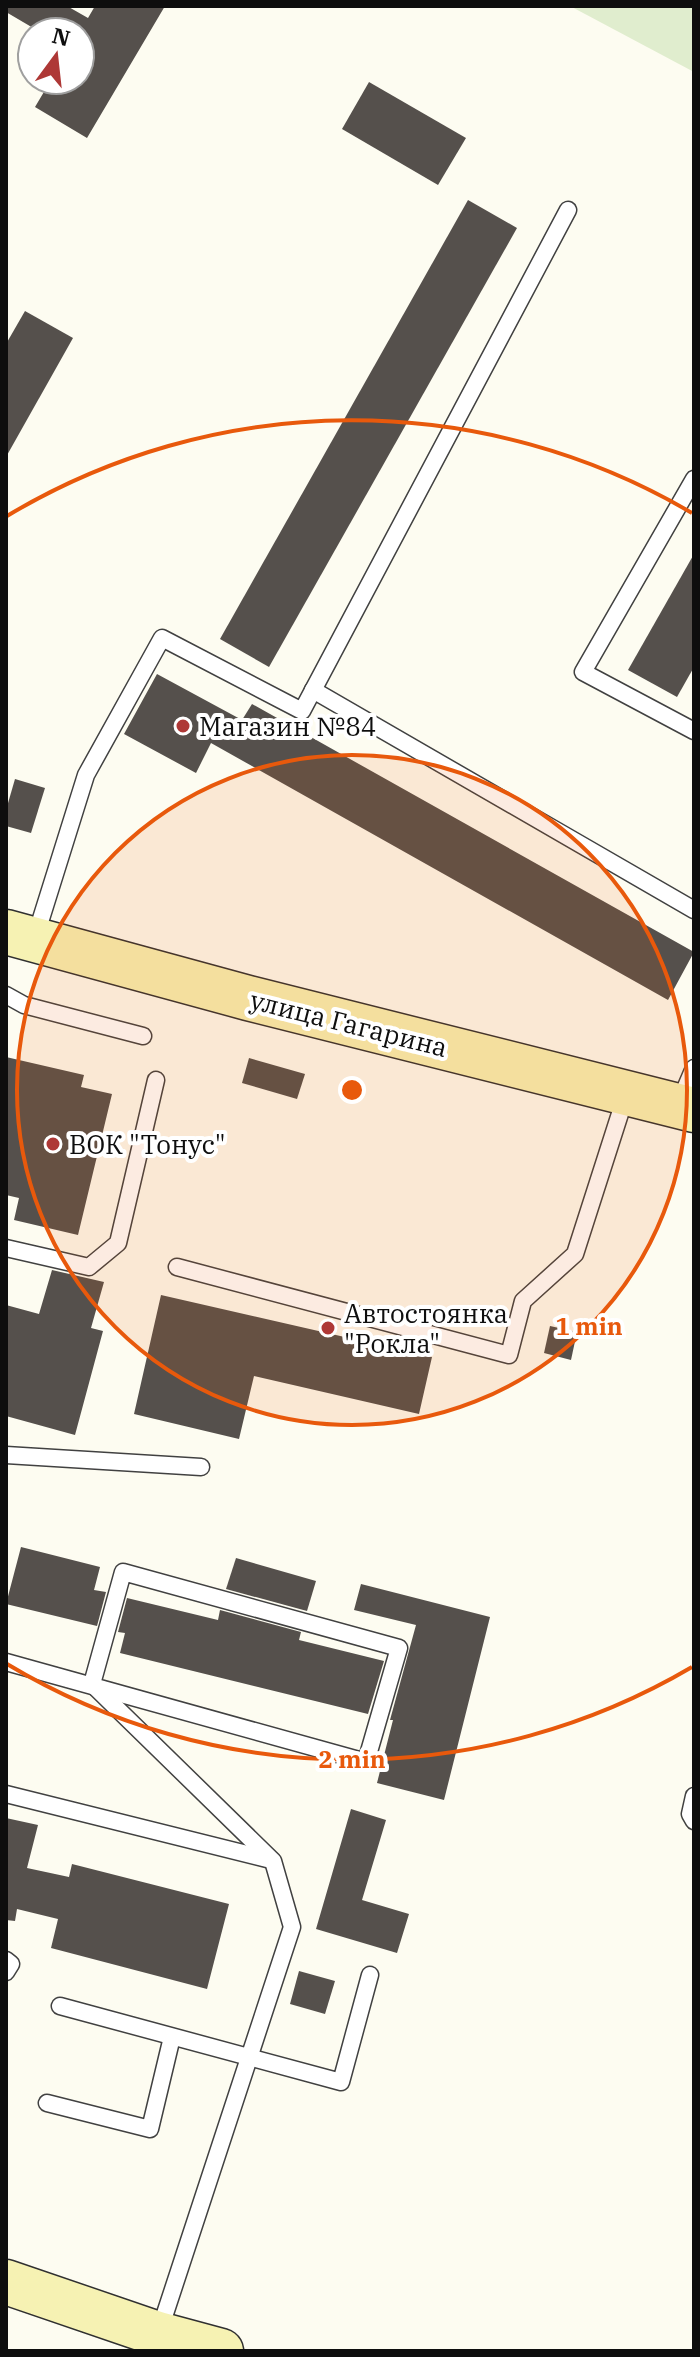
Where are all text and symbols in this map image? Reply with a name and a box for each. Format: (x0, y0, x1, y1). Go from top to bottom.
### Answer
north arrow (16, 16, 96, 96)
text: N (49, 20, 73, 52)
place label: Магазин №84 (199, 709, 376, 743)
marker: Магазин №84 (174, 717, 192, 735)
street label: улица Гагарина (247, 982, 451, 1064)
centre of rings (338, 1076, 366, 1104)
place label: ВОК "Тонус" (69, 1127, 226, 1161)
marker: ВОК "Тонус" (44, 1135, 62, 1153)
place label: Автостоянка "Рокла" (344, 1296, 508, 1360)
text: 1 min (555, 1310, 623, 1342)
marker: Автостоянка "Рокла" (319, 1319, 337, 1337)
text: 2 min (318, 1743, 386, 1775)

